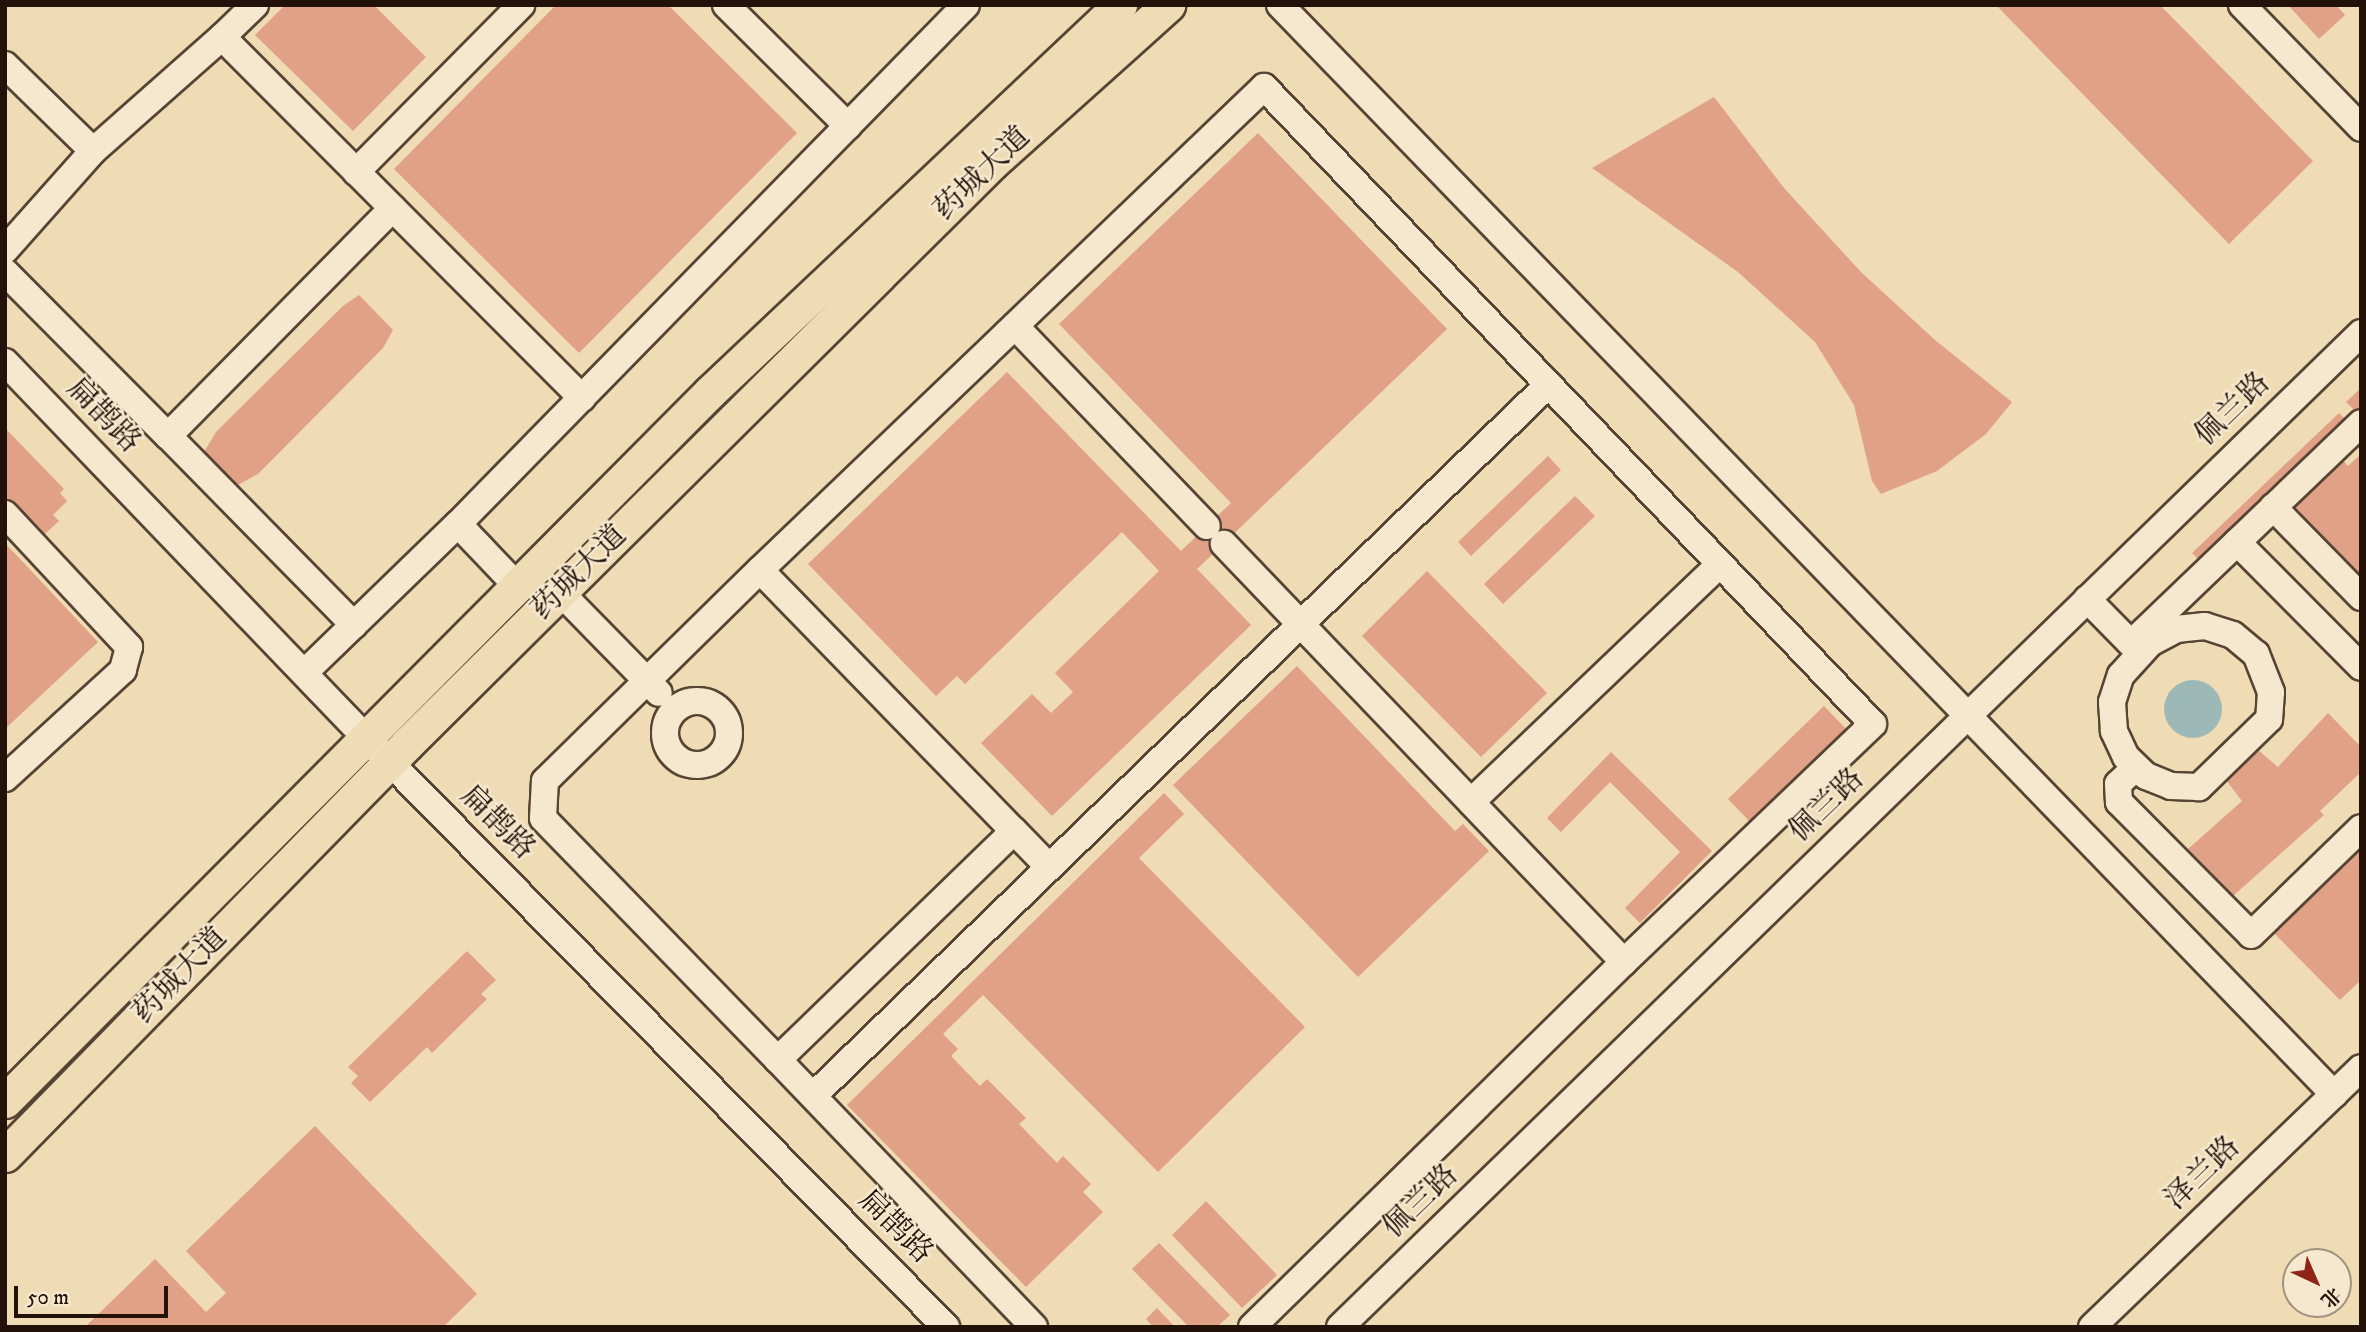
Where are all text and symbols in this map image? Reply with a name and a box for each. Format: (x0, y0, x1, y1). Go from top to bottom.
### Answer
street label: 药城大道 (927, 119, 1039, 229)
street label: 佩兰路 (2188, 366, 2278, 454)
street label: 扁鹊路 (59, 371, 147, 461)
street label: 药城大道 (525, 518, 635, 628)
street label: 佩兰路 (1782, 762, 1872, 850)
street label: 扁鹊路 (452, 778, 542, 868)
street label: 药城大道 (126, 920, 236, 1032)
street label: 泽兰路 (2158, 1130, 2248, 1218)
street label: 佩兰路 (1376, 1158, 1466, 1246)
street label: 扁鹊路 (850, 1182, 940, 1272)
north arrow (2282, 1248, 2352, 1318)
scale bar (18, 1272, 172, 1316)
text: 北 (2316, 1282, 2345, 1312)
text: 50 m (27, 1285, 69, 1311)

